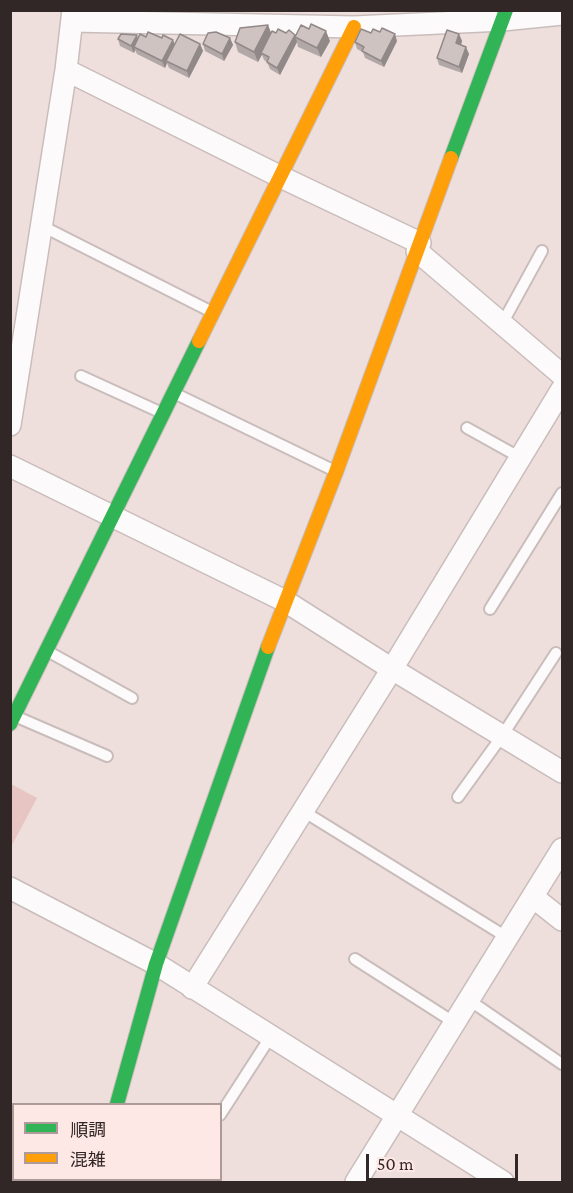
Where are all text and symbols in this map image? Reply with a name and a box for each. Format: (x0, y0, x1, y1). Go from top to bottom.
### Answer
legend (12, 1103, 222, 1181)
text: 順調 (70, 1120, 106, 1140)
scale bar (369, 1142, 520, 1180)
text: 混雑 (70, 1150, 106, 1170)
text: 50 m (377, 1154, 414, 1174)

